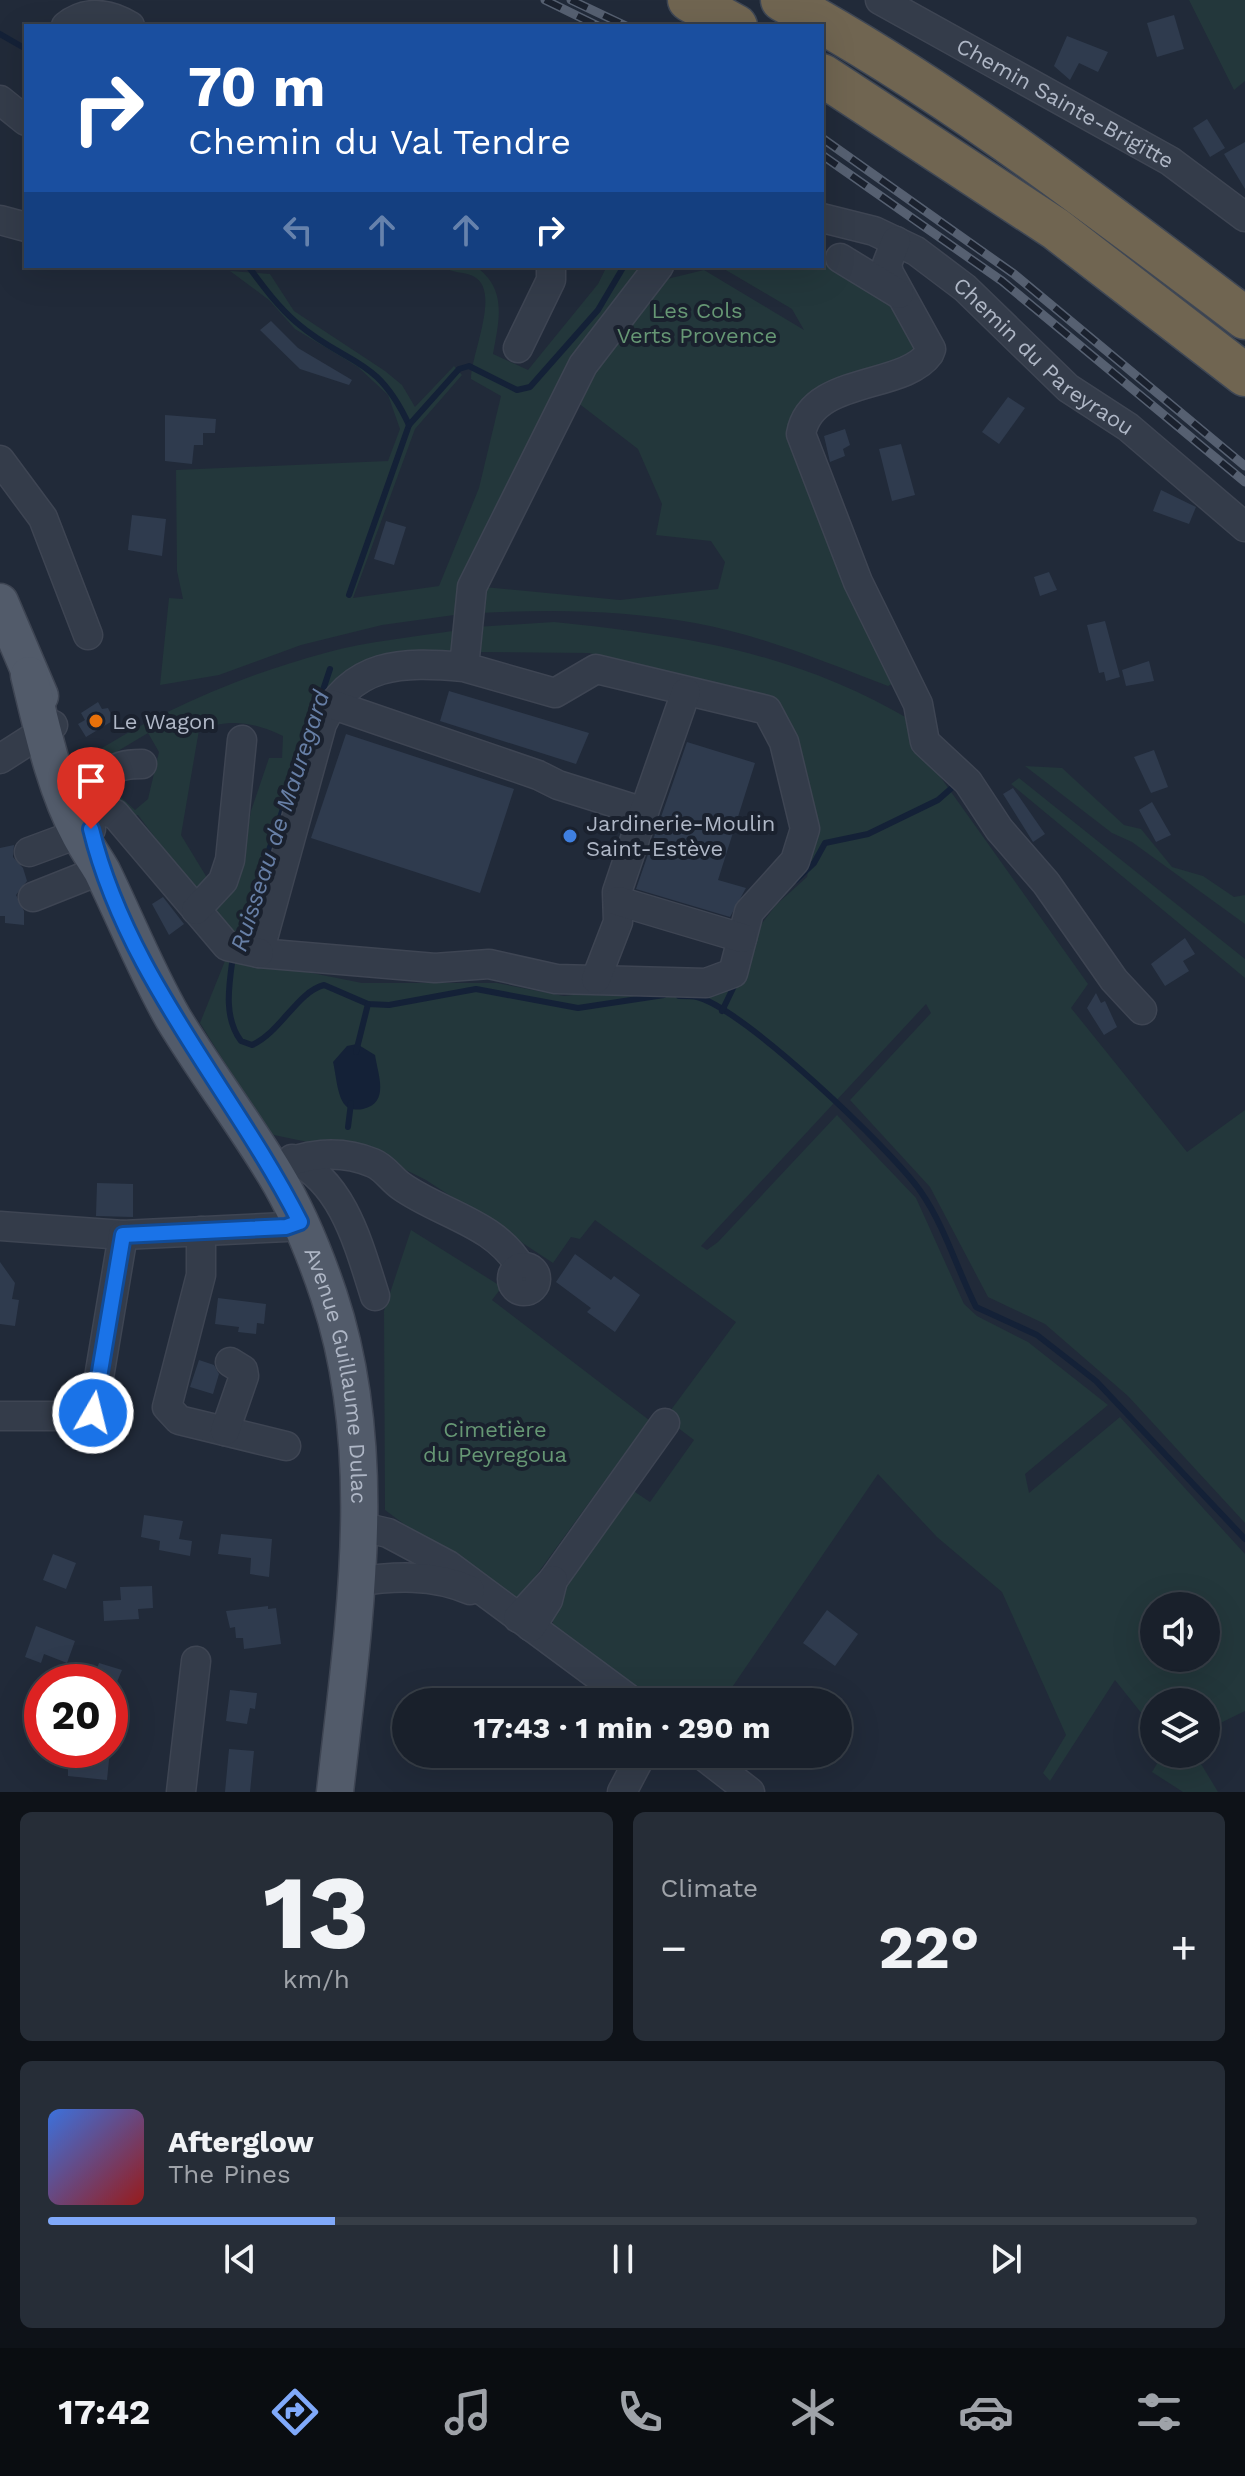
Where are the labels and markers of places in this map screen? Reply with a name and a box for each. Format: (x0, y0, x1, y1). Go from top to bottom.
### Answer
place label: Le Wagon (112, 709, 216, 734)
marker: Le Wagon (87, 712, 105, 730)
pin (57, 747, 125, 829)
place label: Jardinerie-Moulin Saint-Estève (586, 811, 775, 861)
marker: Jardinerie-Moulin Saint-Estève (561, 827, 579, 845)

